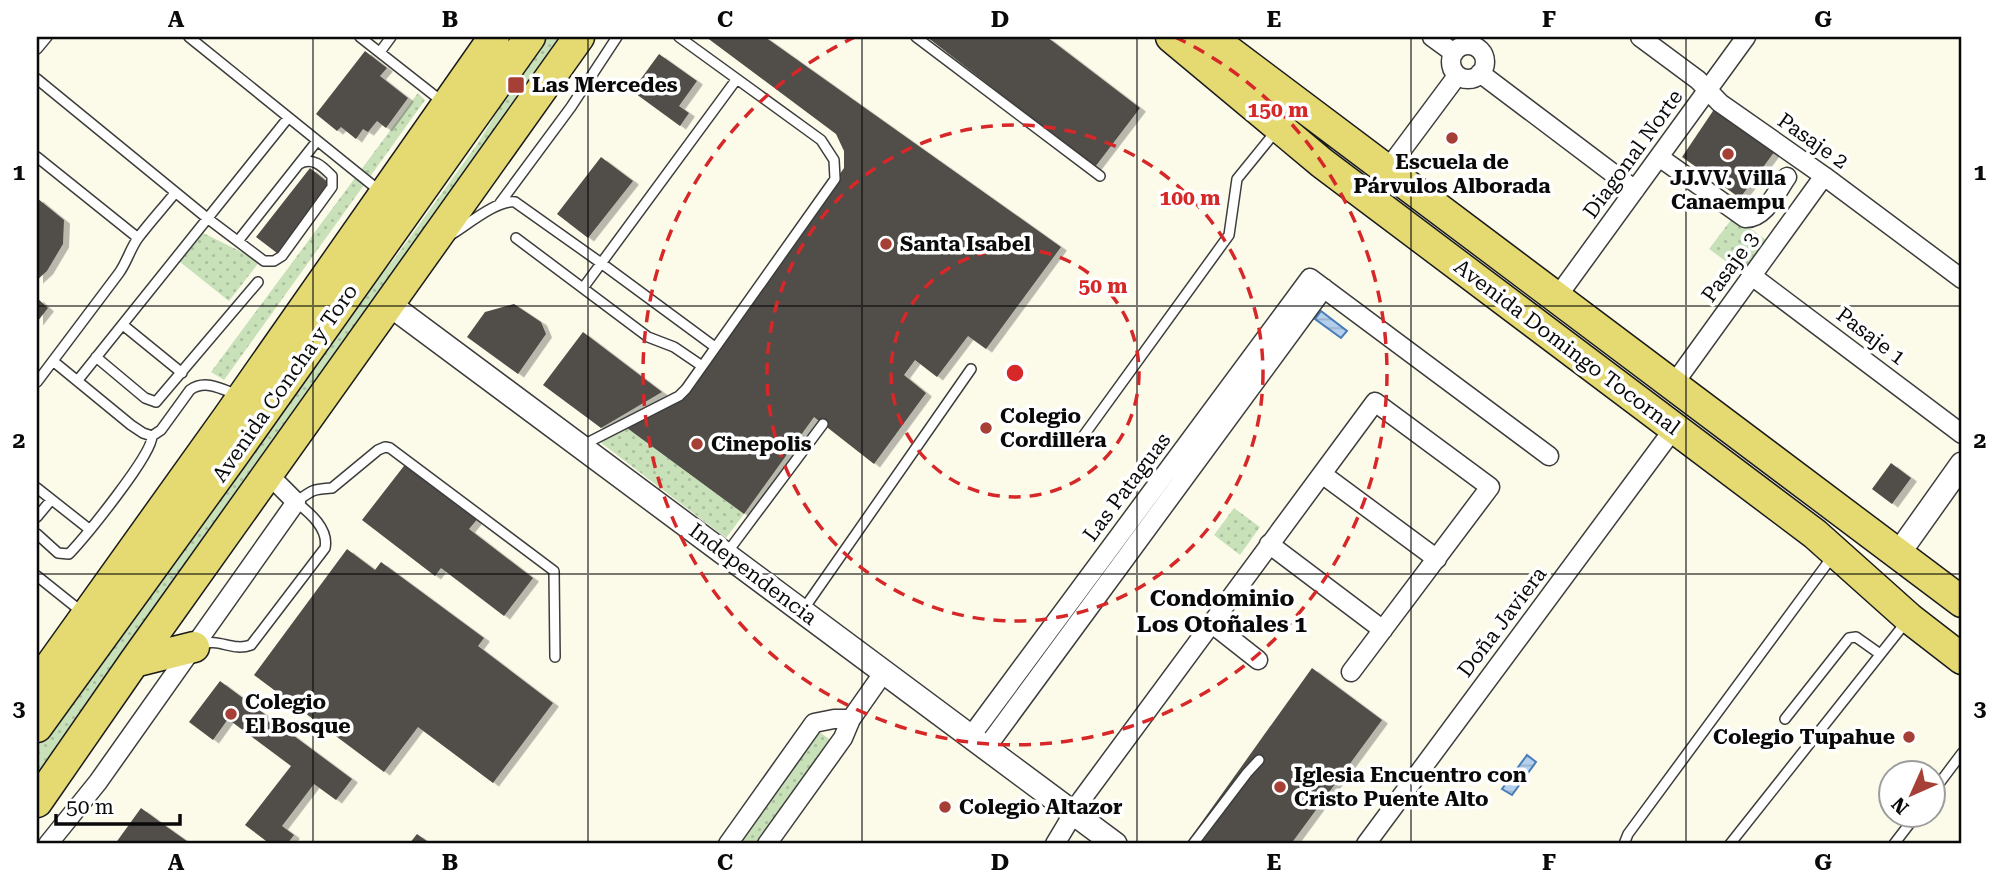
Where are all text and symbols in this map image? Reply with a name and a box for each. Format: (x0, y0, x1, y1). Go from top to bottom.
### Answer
text: A (168, 6, 185, 33)
text: B (442, 6, 458, 33)
text: C (717, 6, 733, 33)
text: D (991, 6, 1009, 33)
text: E (1267, 6, 1281, 33)
text: F (1542, 6, 1556, 33)
text: G (1814, 6, 1832, 33)
place label: Las Mercedes (532, 73, 678, 97)
marker: Las Mercedes (506, 75, 526, 95)
street label: Diagonal Norte (1578, 85, 1688, 223)
text: 150 m (1248, 98, 1308, 122)
street label: Pasaje 2 (1773, 108, 1853, 174)
marker: Escuela de Párvulos Alborada (1444, 130, 1460, 146)
marker: JJ.VV. Villa Canaempu (1720, 146, 1736, 162)
place label: Escuela de Párvulos Alborada (1353, 150, 1551, 198)
text: 1 (13, 159, 26, 186)
text: 1 (1974, 159, 1987, 186)
place label: JJ.VV. Villa Canaempu (1670, 166, 1787, 214)
text: 100 m (1160, 186, 1220, 210)
street label: Pasaje 3 (1697, 227, 1763, 307)
place label: Santa Isabel (900, 232, 1031, 256)
marker: Santa Isabel (878, 236, 894, 252)
street label: Avenida Domingo Tocornal (1449, 254, 1685, 440)
text: 50 m (1078, 274, 1128, 298)
street label: Avenida Concha y Toro (208, 279, 362, 487)
street label: Pasaje 1 (1832, 302, 1910, 370)
centre of rings (1003, 361, 1027, 385)
place label: Colegio Cordillera (1000, 404, 1107, 452)
marker: Colegio Cordillera (978, 420, 994, 436)
text: 2 (13, 427, 25, 454)
text: 2 (1974, 427, 1986, 454)
street label: Las Pataguas (1078, 428, 1176, 546)
place label: Cinepolis (711, 432, 812, 456)
marker: Cinepolis (689, 436, 705, 452)
street label: Independencia (684, 518, 822, 630)
street label: Doña Javiera (1453, 562, 1552, 682)
district label: Condominio Los Otoñales 1 (1137, 585, 1307, 638)
place label: Colegio El Bosque (245, 690, 351, 738)
text: 3 (13, 695, 26, 722)
text: 3 (1974, 695, 1987, 722)
marker: Colegio El Bosque (223, 706, 239, 722)
place label: Colegio Tupahue (1713, 725, 1895, 749)
marker: Colegio Tupahue (1901, 729, 1917, 745)
north arrow (1876, 758, 1946, 828)
place label: Iglesia Encuentro con Cristo Puente Alto (1294, 763, 1527, 811)
marker: Iglesia Encuentro con Cristo Puente Alto (1272, 779, 1288, 795)
scale bar (56, 783, 180, 827)
text: N (1887, 792, 1914, 819)
text: 50 m (66, 795, 114, 819)
place label: Colegio Altazor (959, 795, 1123, 819)
marker: Colegio Altazor (937, 799, 953, 815)
text: A (168, 849, 185, 876)
text: B (442, 849, 458, 876)
text: C (717, 849, 733, 876)
text: D (991, 849, 1009, 876)
text: E (1267, 849, 1281, 876)
text: F (1542, 849, 1556, 876)
text: G (1814, 849, 1832, 876)

